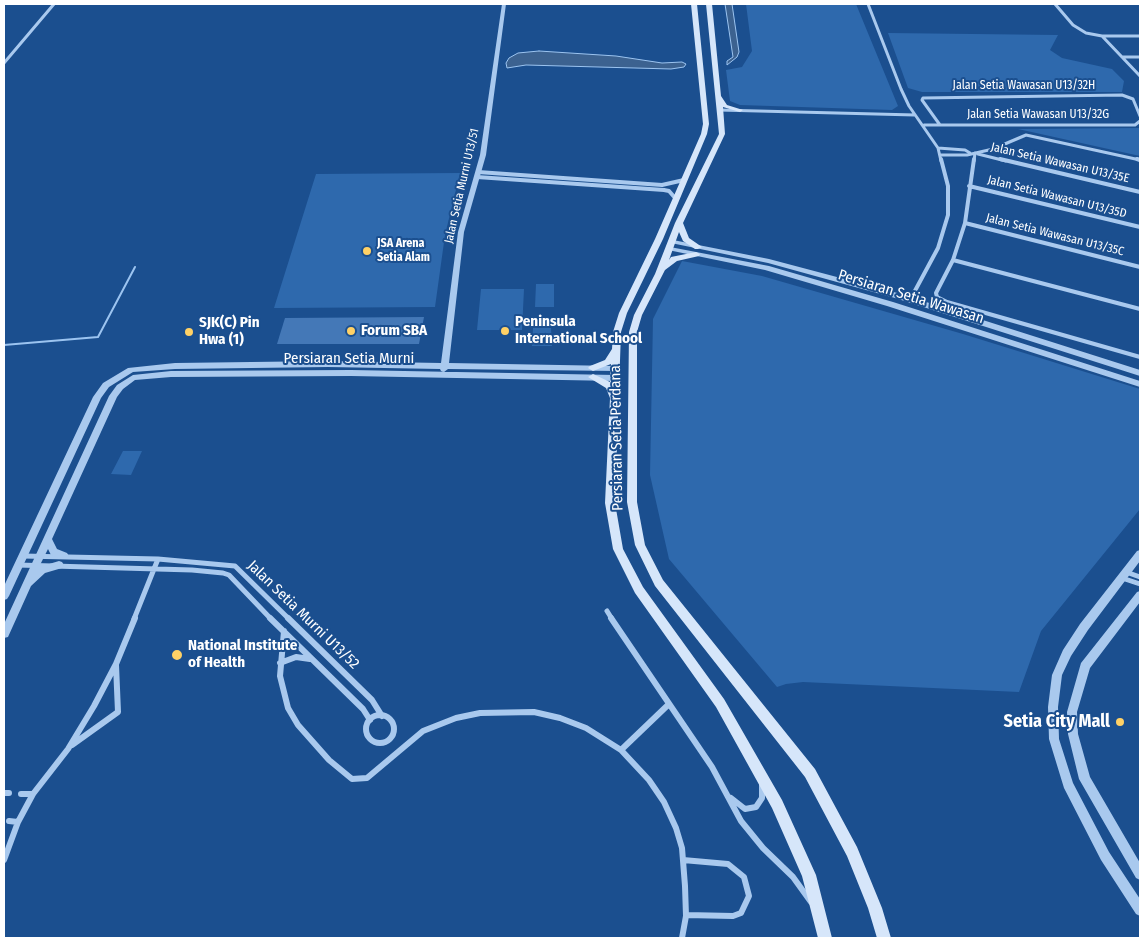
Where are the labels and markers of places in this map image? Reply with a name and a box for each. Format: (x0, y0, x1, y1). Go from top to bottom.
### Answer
place label: JSA Arena Setia Alam (377, 237, 430, 265)
marker: JSA Arena Setia Alam (361, 245, 373, 257)
place label: Peninsula International School (515, 313, 642, 348)
place label: SJK(C) Pin Hwa (1) (199, 314, 260, 349)
place label: Forum SBA (361, 322, 427, 340)
marker: Forum SBA (345, 325, 357, 337)
marker: Peninsula International School (499, 325, 511, 337)
marker: SJK(C) Pin Hwa (1) (183, 326, 195, 338)
place label: National Institute of Health (188, 637, 297, 672)
marker: National Institute of Health (170, 648, 184, 662)
place label: Setia City Mall (1004, 711, 1110, 733)
marker: Setia City Mall (1114, 716, 1126, 728)

